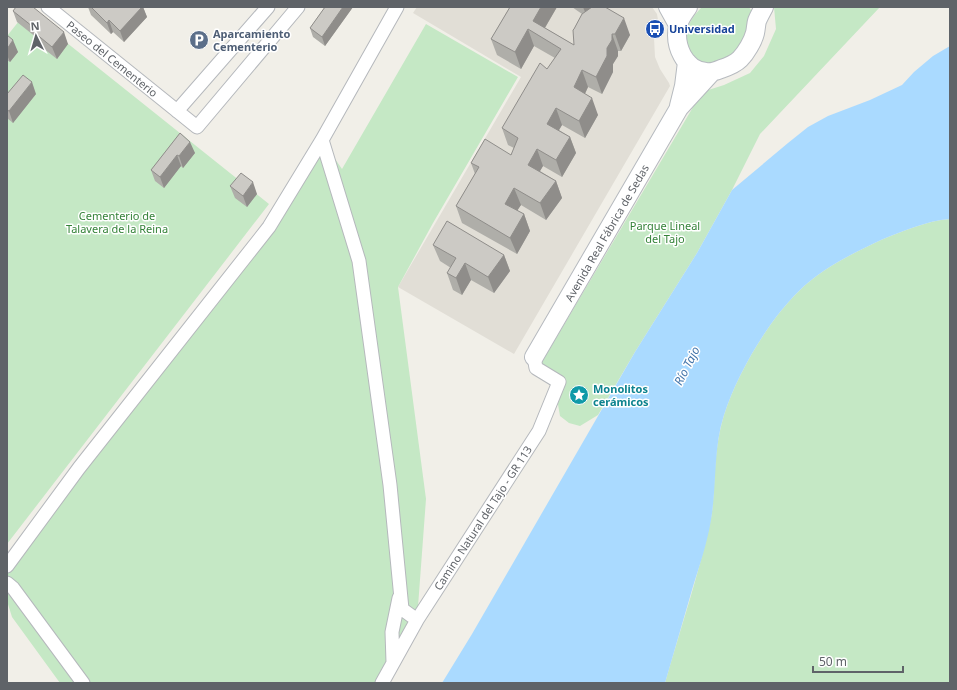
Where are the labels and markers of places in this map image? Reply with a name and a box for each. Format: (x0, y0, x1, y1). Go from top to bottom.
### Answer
bus stop icon: Universidad (644, 18, 666, 40)
place label: Universidad (669, 21, 735, 36)
place label: Aparcamiento Cementerio (213, 26, 291, 54)
parking icon: Aparcamiento Cementerio (188, 29, 210, 51)
place label: Monolitos cerámicos (593, 381, 649, 409)
place icon: Monolitos cerámicos (568, 384, 590, 406)

